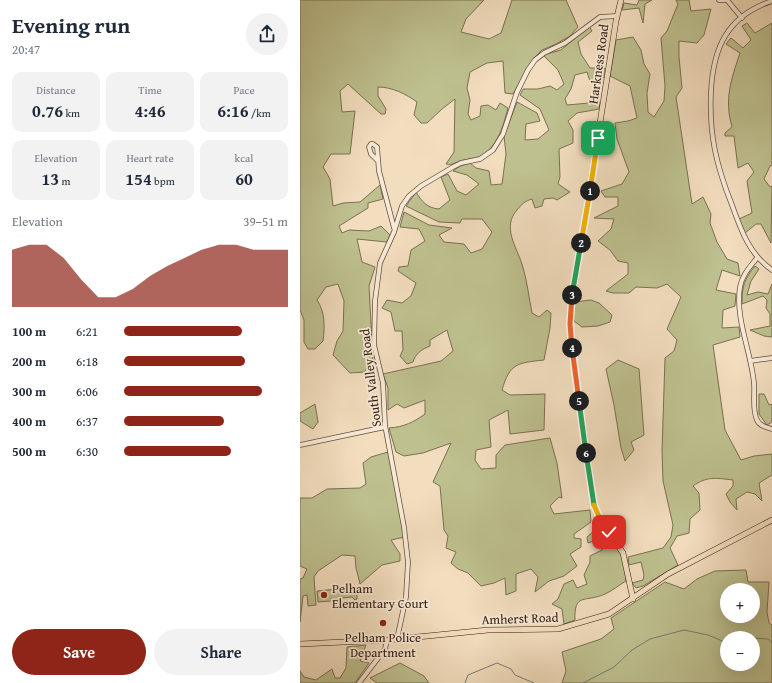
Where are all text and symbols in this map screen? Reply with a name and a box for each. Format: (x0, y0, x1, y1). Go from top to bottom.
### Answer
text: Evening run (12, 9, 130, 41)
button: share (246, 13, 288, 55)
street label: Harkness Road (583, 23, 614, 105)
text: 20:47 (12, 40, 40, 59)
text: Distance (36, 82, 76, 98)
text: Time (138, 82, 162, 98)
text: Pace (233, 82, 255, 98)
text: 0.76 (32, 98, 63, 123)
text: 4:46 (134, 98, 166, 123)
text: 6:16 (217, 98, 249, 123)
text: km (63, 105, 80, 121)
text: /km (249, 105, 271, 121)
pin (581, 121, 615, 155)
icon: arrive (587, 127, 609, 149)
text: Elevation (34, 150, 78, 166)
text: Heart rate (126, 150, 174, 166)
text: kcal (235, 150, 253, 166)
text: 13 (41, 166, 59, 191)
text: 154 (125, 166, 152, 191)
text: 60 (235, 166, 253, 191)
text: m (59, 173, 71, 189)
text: bpm (152, 173, 175, 189)
pin: 1 (580, 181, 600, 201)
text: 1 (587, 183, 593, 199)
text: Elevation (12, 212, 63, 231)
text: 39–51 m (243, 212, 288, 231)
pin: 2 (571, 233, 591, 253)
text: 2 (578, 235, 584, 251)
pin: 3 (562, 285, 582, 305)
text: 3 (569, 287, 575, 303)
text: 100 m (12, 322, 46, 341)
text: 6:21 (76, 322, 98, 341)
street label: South Valley Road (355, 328, 386, 428)
pin: 4 (562, 338, 582, 358)
text: 4 (569, 340, 575, 356)
text: 200 m (12, 352, 46, 371)
text: 6:18 (76, 352, 98, 371)
text: 300 m (12, 382, 46, 401)
text: 6:06 (76, 382, 98, 401)
pin: 5 (569, 391, 589, 411)
text: 5 (576, 393, 582, 409)
text: 400 m (12, 412, 46, 431)
text: 6:37 (76, 412, 98, 431)
text: 500 m (12, 442, 46, 461)
text: 6:30 (76, 442, 98, 461)
pin: 6 (576, 443, 596, 463)
text: 6 (583, 445, 589, 461)
pin (592, 515, 626, 549)
icon: check (598, 521, 620, 543)
place label: Pelham Elementary Court (332, 579, 429, 613)
map controls (720, 583, 760, 671)
button: + (720, 583, 760, 623)
marker: Pelham Elementary Court (319, 590, 329, 600)
street label: Amherst Road (481, 608, 559, 629)
marker: Pelham Police Department (378, 618, 388, 628)
place label: Pelham Police Department (345, 628, 421, 662)
button: Save (12, 629, 146, 675)
button: Share (154, 629, 288, 675)
button: − (720, 631, 760, 671)

